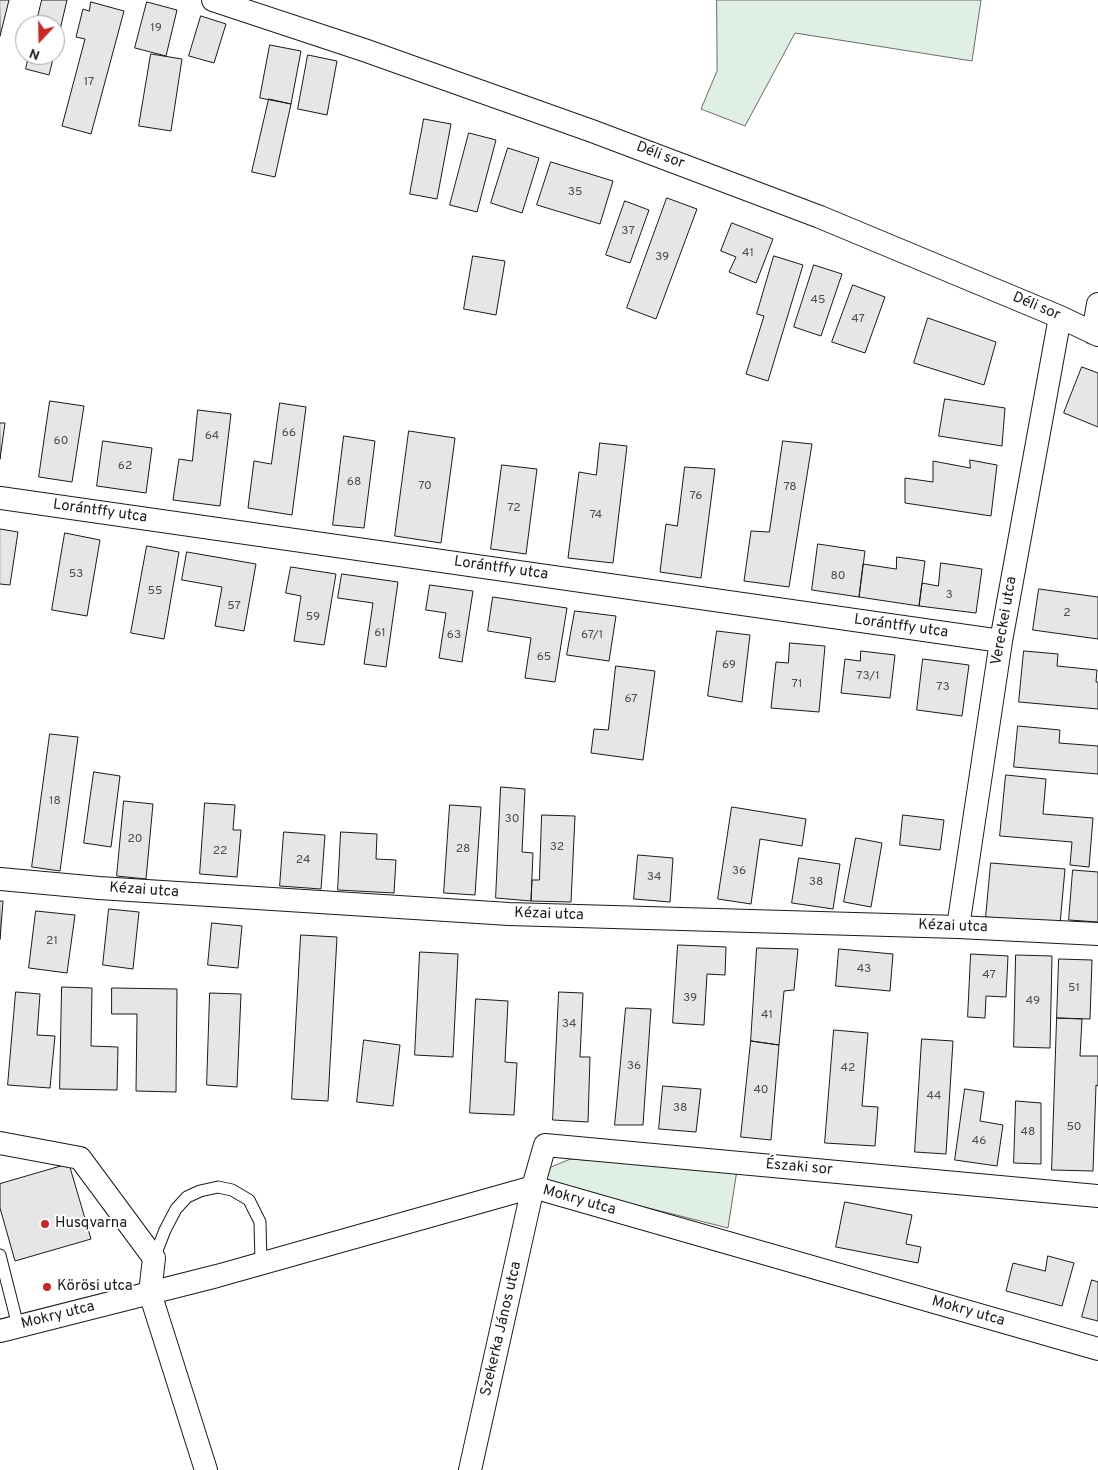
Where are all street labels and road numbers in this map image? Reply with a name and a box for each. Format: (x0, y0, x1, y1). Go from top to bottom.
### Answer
street label: Déli sor (633, 139, 687, 173)
street label: Déli sor (1009, 289, 1063, 325)
street label: Lorántffy utca (52, 496, 148, 528)
street label: Lorántffy utca (453, 553, 549, 585)
street label: Vereckei utca (988, 575, 1022, 667)
street label: Lorántffy utca (853, 611, 949, 643)
street label: Kézai utca (109, 880, 179, 902)
street label: Kézai utca (514, 905, 584, 925)
street label: Kézai utca (918, 917, 988, 937)
street label: Északi sor (765, 1156, 833, 1180)
street label: Mokry utca (540, 1182, 618, 1220)
street label: Szekerka János utca (478, 1260, 526, 1398)
street label: Mokry utca (929, 1293, 1007, 1331)
street label: Mokry utca (19, 1298, 97, 1334)

